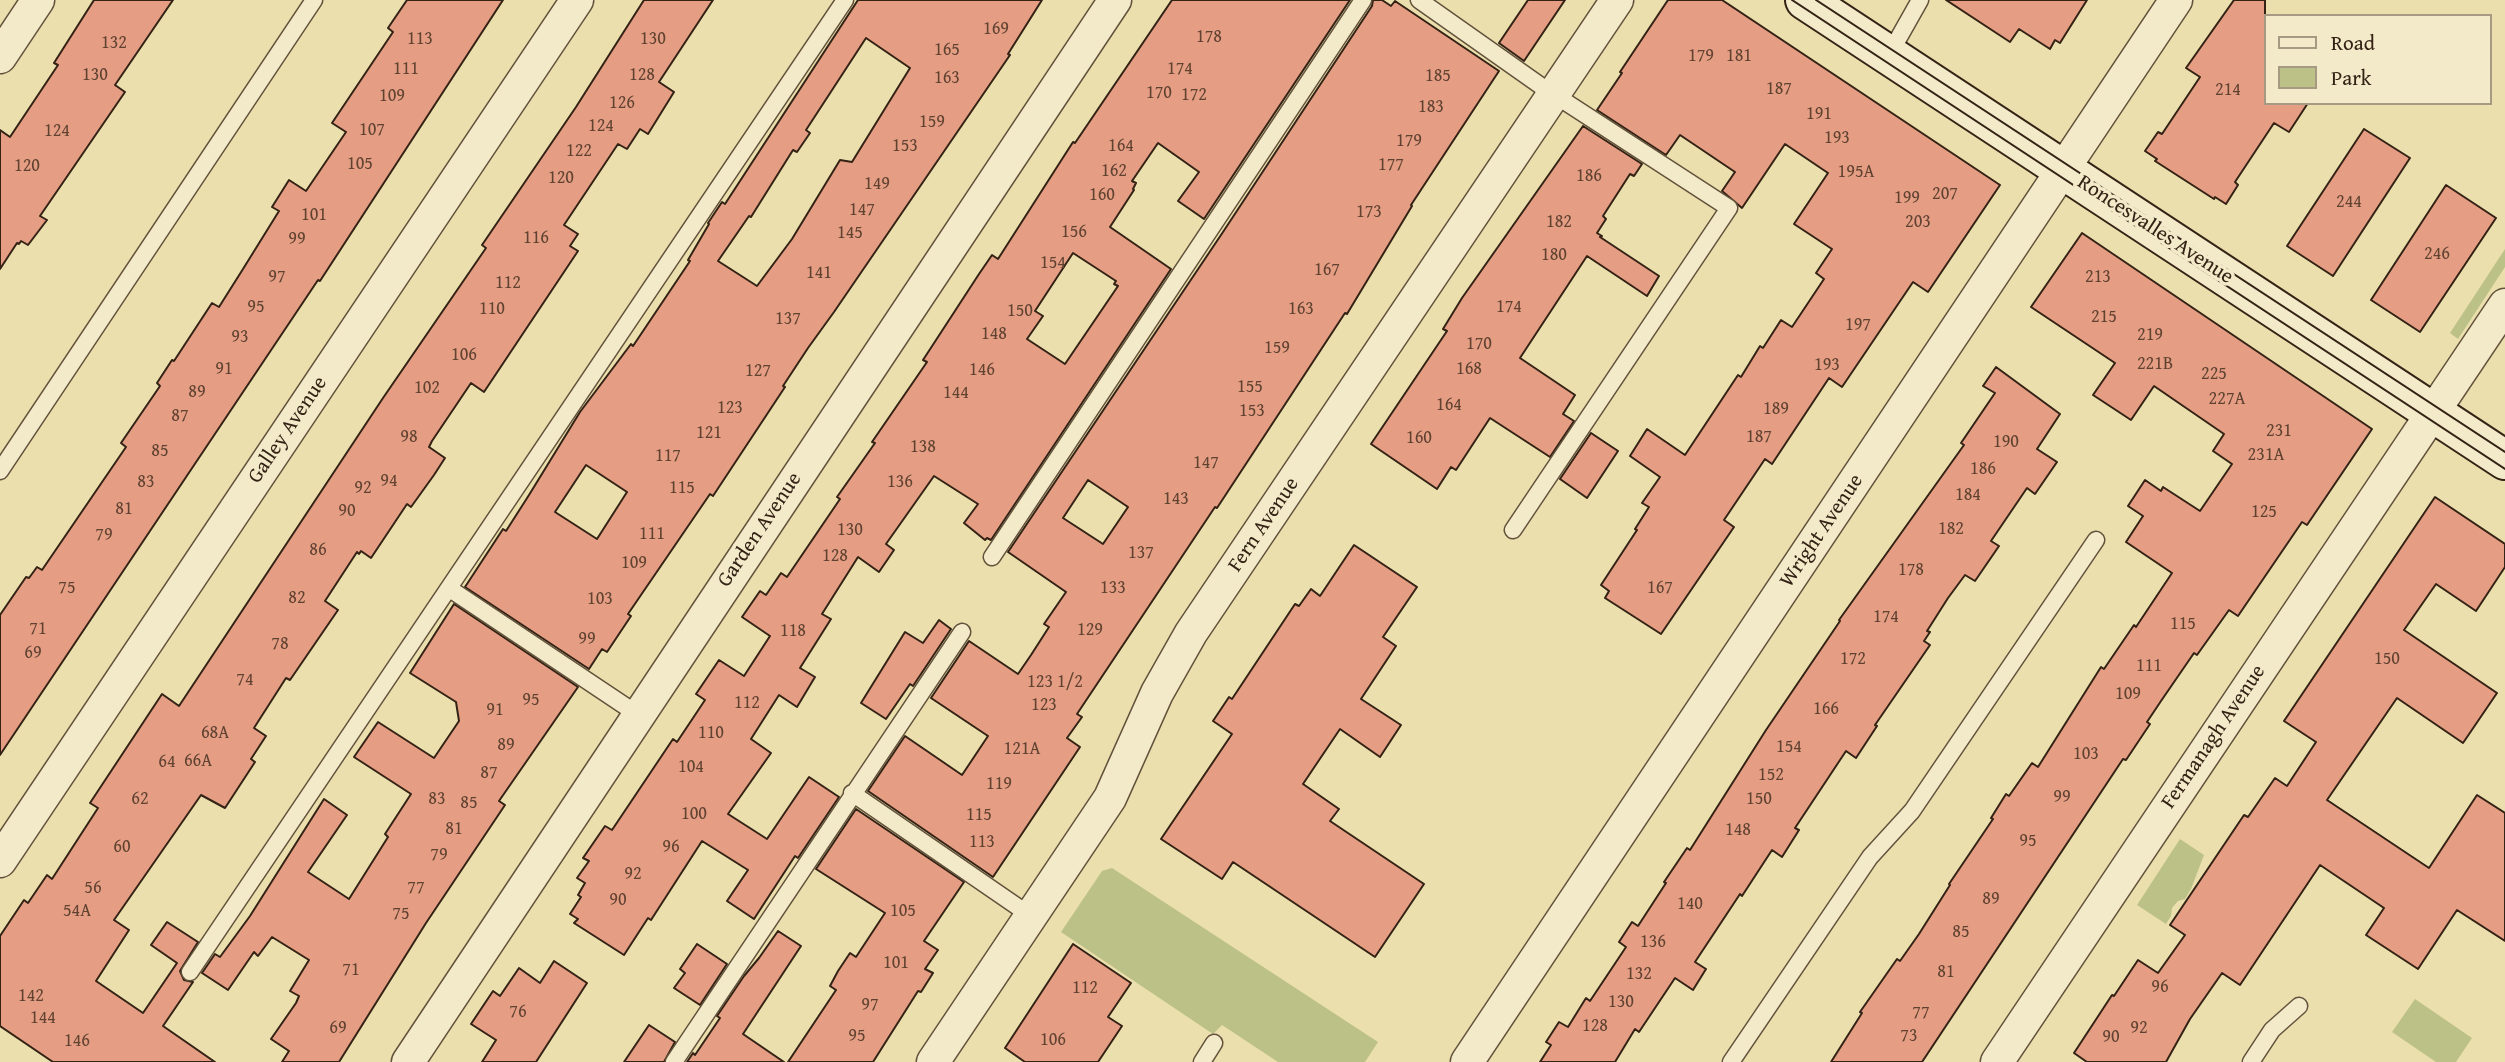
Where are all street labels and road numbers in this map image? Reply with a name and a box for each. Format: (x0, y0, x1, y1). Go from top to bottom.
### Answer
street label: Roncesvalles Avenue (2072, 170, 2238, 290)
street label: Galley Avenue (243, 372, 333, 488)
street label: Garden Avenue (712, 468, 808, 592)
street label: Wright Avenue (1775, 470, 1869, 592)
street label: Fern Avenue (1223, 473, 1305, 577)
street label: Fermanagh Avenue (2157, 660, 2271, 814)

